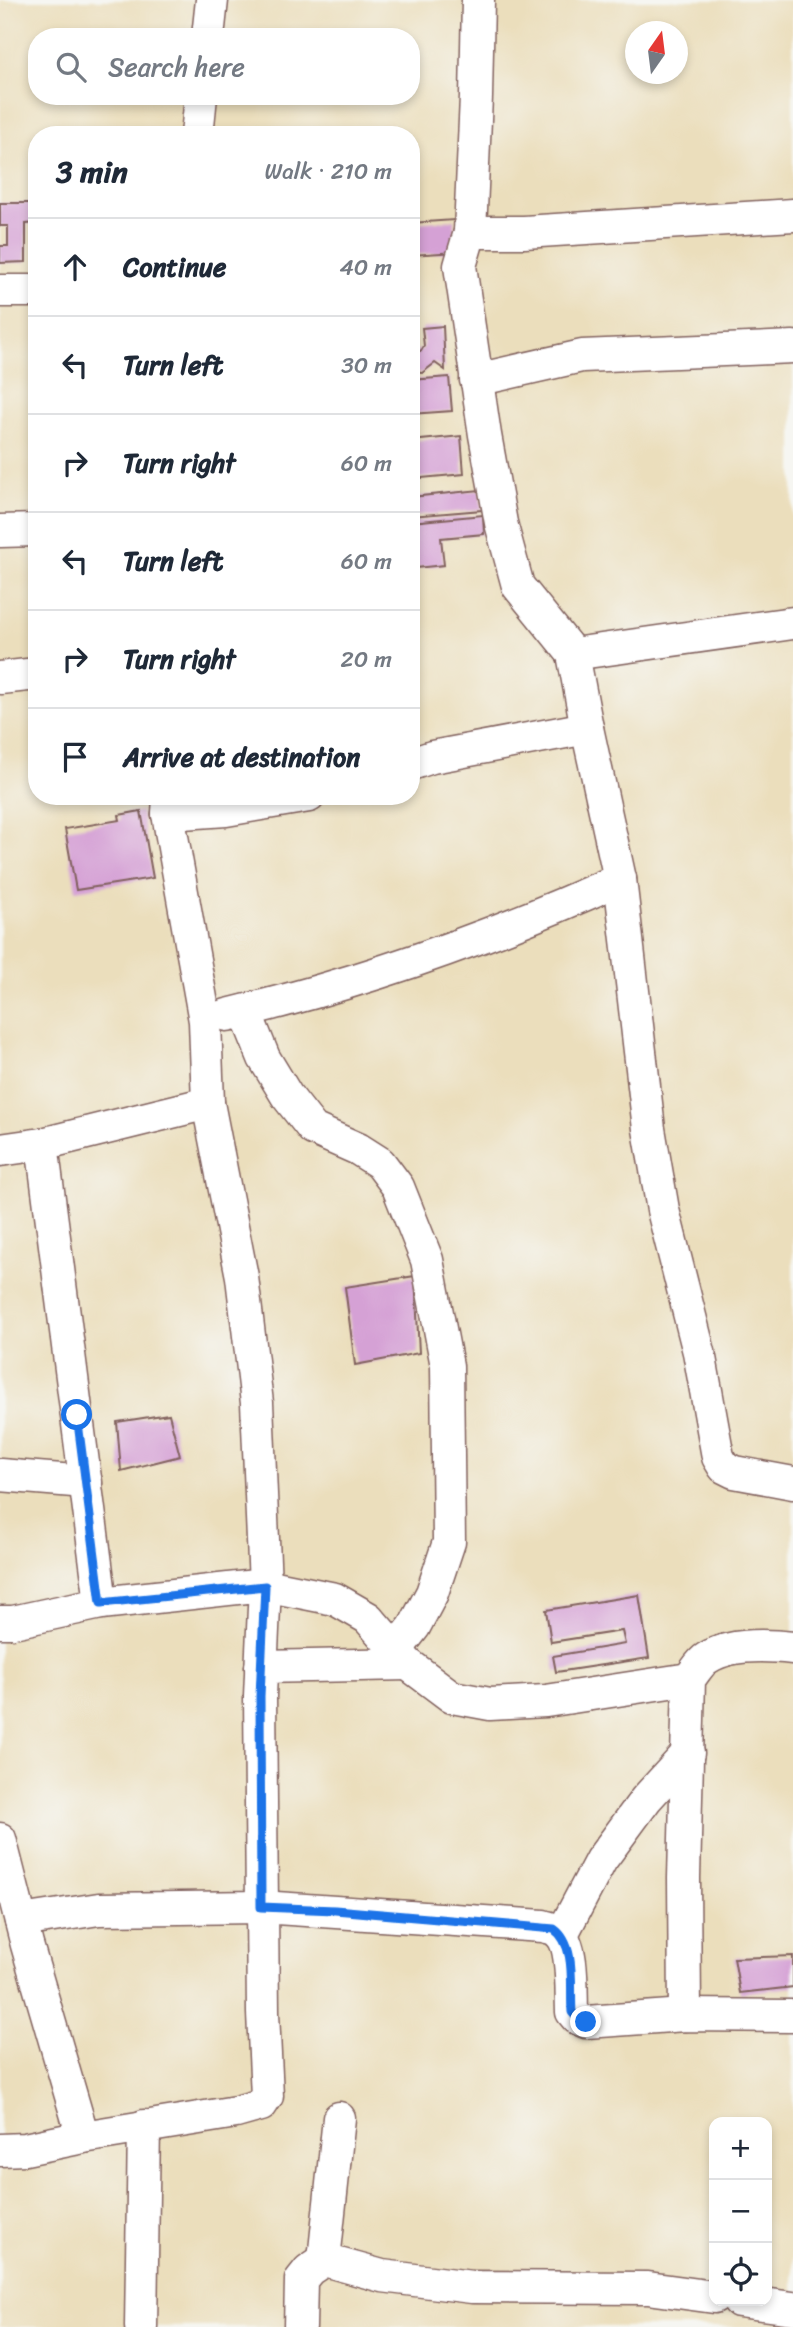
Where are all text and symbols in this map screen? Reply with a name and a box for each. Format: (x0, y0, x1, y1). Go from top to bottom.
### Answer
north arrow (625, 21, 688, 84)
search box (28, 28, 420, 105)
text: Search here (108, 44, 245, 90)
icon: search (52, 48, 90, 86)
text: 3 min (56, 145, 128, 199)
text: Walk · 210 m (265, 151, 392, 192)
text: Continue (123, 244, 226, 290)
text: 40 m (339, 247, 392, 288)
icon: ahead (56, 248, 94, 286)
text: Turn left (123, 342, 223, 388)
text: 30 m (341, 345, 392, 386)
icon: left (56, 346, 94, 384)
text: Turn right (123, 440, 236, 486)
text: 60 m (341, 443, 392, 484)
icon: right (56, 444, 94, 482)
text: Turn left (123, 538, 223, 584)
text: 60 m (341, 541, 392, 582)
icon: left (56, 542, 94, 580)
text: Turn right (123, 636, 236, 682)
text: 20 m (341, 639, 392, 680)
icon: right (56, 640, 94, 678)
text: Arrive at destination (123, 734, 360, 780)
icon: arrive (56, 738, 94, 776)
route start (61, 1399, 92, 1430)
route end (570, 2006, 601, 2037)
map controls (709, 2117, 772, 2306)
button: + (709, 2117, 772, 2180)
button: − (709, 2180, 772, 2243)
button: locate (709, 2243, 772, 2306)

